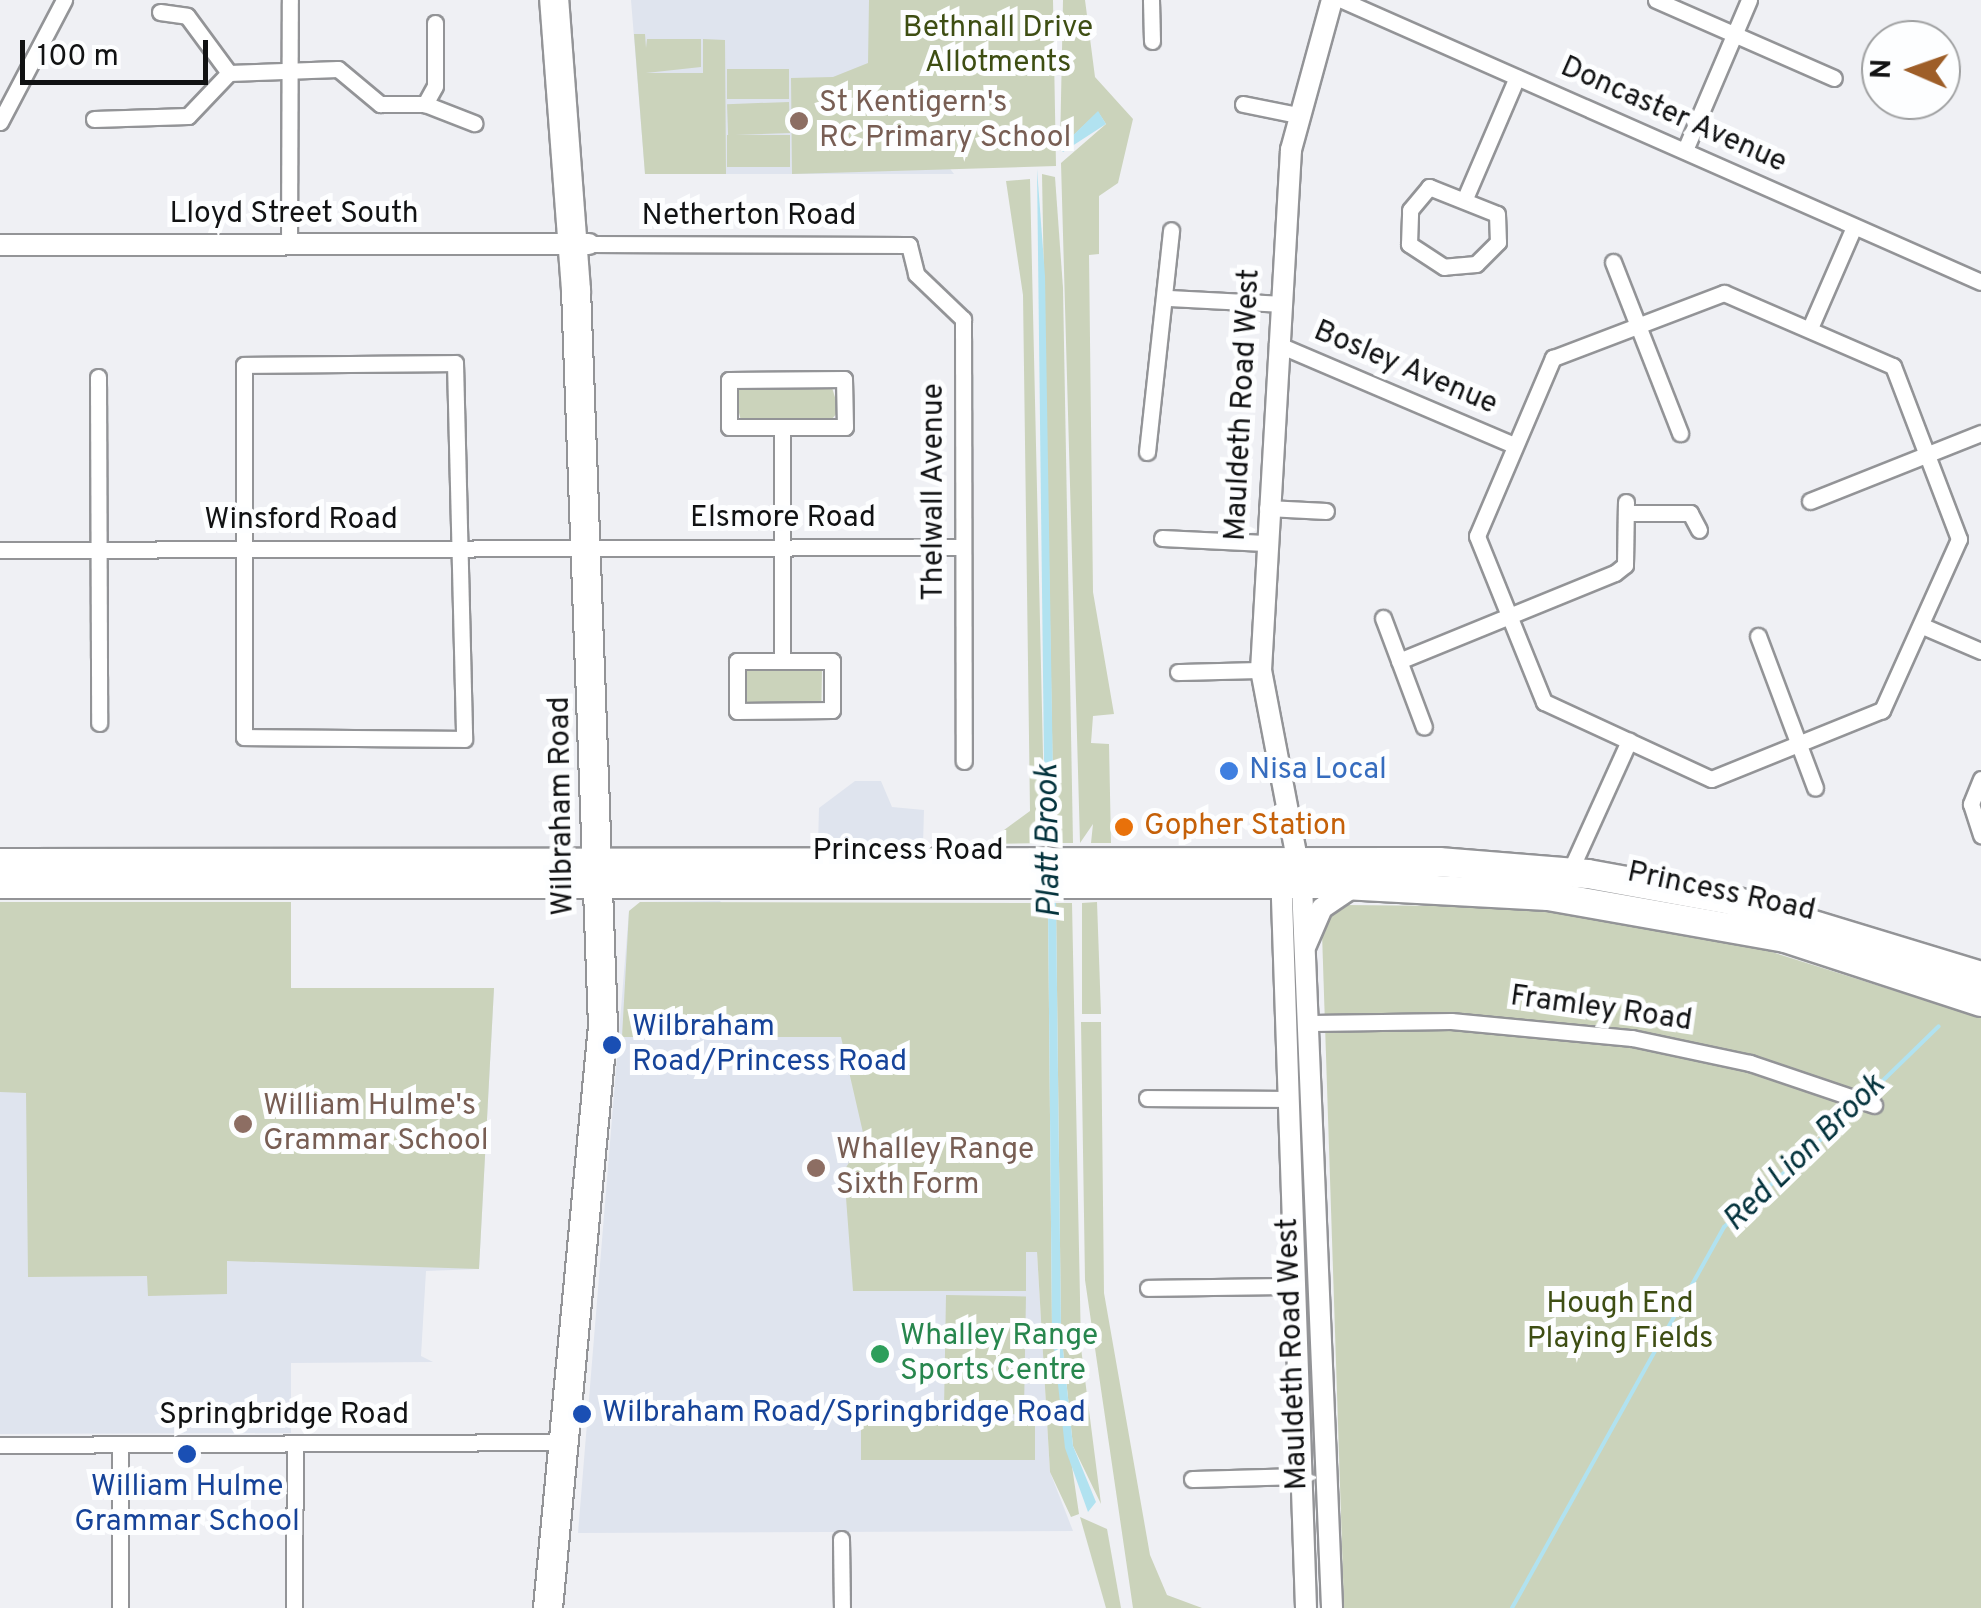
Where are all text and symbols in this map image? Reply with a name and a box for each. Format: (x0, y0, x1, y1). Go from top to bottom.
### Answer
park label: Bethnall Drive Allotments (903, 11, 1093, 82)
scale bar (25, 20, 212, 82)
north arrow (1861, 20, 1961, 120)
text: 100 m (37, 39, 119, 76)
street label: Doncaster Avenue (1554, 50, 1792, 182)
text: N (1865, 58, 1901, 80)
place label: St Kentigern's RC Primary School (819, 86, 1071, 156)
marker: St Kentigern's RC Primary School (788, 110, 810, 132)
street label: Lloyd Street South (169, 197, 419, 233)
street label: Netherton Road (642, 199, 856, 235)
street label: Mauldeth Road West (1219, 268, 1269, 542)
street label: Bosley Avenue (1307, 314, 1503, 424)
street label: Thelwall Avenue (917, 383, 953, 601)
street label: Elsmore Road (690, 501, 876, 537)
street label: Winsford Road (204, 503, 398, 539)
street label: Wilbraham Road (543, 696, 583, 916)
place label: Nisa Local (1249, 753, 1387, 789)
marker: Nisa Local (1218, 760, 1240, 782)
water label: Platt Brook (1029, 764, 1071, 918)
place label: Gopher Station (1144, 809, 1347, 845)
marker: Gopher Station (1113, 816, 1135, 838)
street label: Princess Road (812, 834, 1004, 870)
street label: Princess Road (1624, 856, 1818, 930)
street label: Framley Road (1508, 979, 1694, 1041)
place label: Wilbraham Road/Princess Road (632, 1010, 907, 1080)
marker: Wilbraham Road/Princess Road (601, 1034, 623, 1056)
water label: Red Lion Brook (1716, 1068, 1894, 1240)
place label: William Hulme's Grammar School (263, 1089, 489, 1160)
marker: William Hulme's Grammar School (232, 1113, 254, 1135)
place label: Whalley Range Sixth Form (836, 1133, 1034, 1204)
marker: Whalley Range Sixth Form (805, 1157, 827, 1179)
street label: Mauldeth Road West (1271, 1217, 1317, 1491)
park label: Hough End Playing Fields (1527, 1287, 1713, 1358)
place label: Whalley Range Sports Centre (900, 1319, 1098, 1390)
marker: Whalley Range Sports Centre (869, 1343, 891, 1365)
place label: Wilbraham Road/Springbridge Road (602, 1396, 1086, 1432)
street label: Springbridge Road (159, 1398, 409, 1434)
marker: Wilbraham Road/Springbridge Road (571, 1403, 593, 1425)
marker: William Hulme Grammar School (176, 1443, 198, 1465)
place label: William Hulme Grammar School (74, 1470, 300, 1540)

